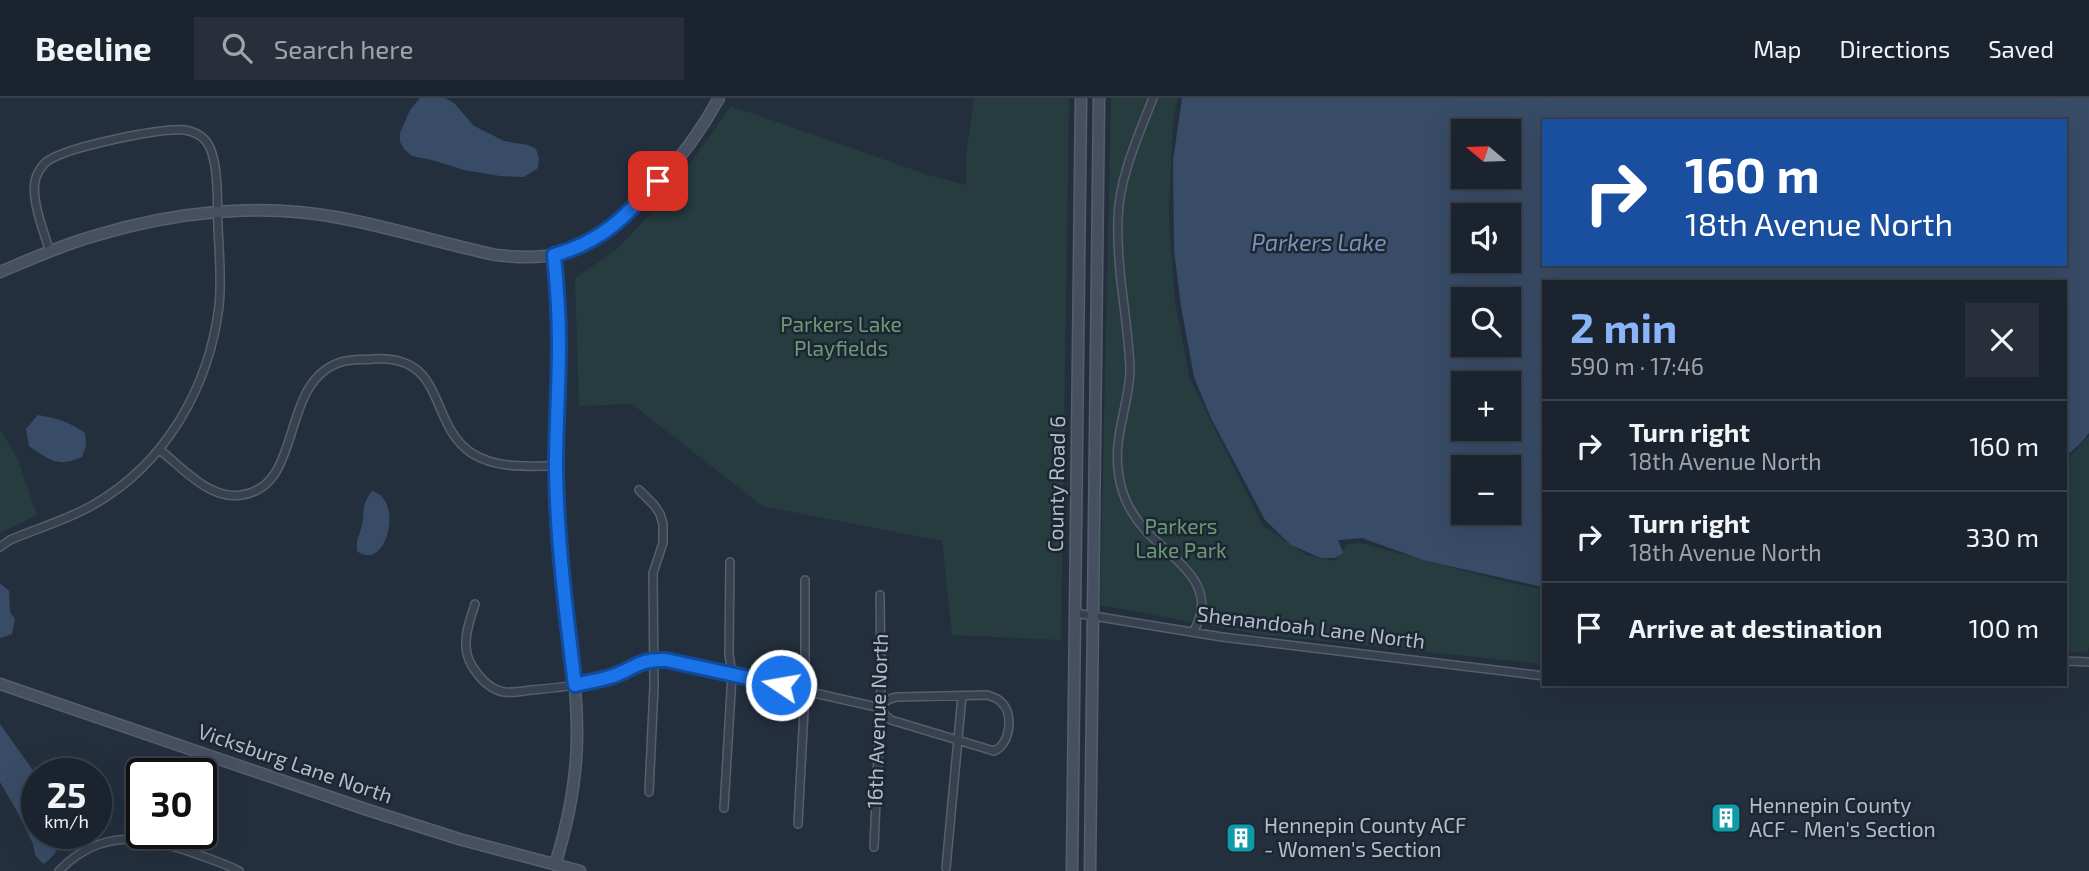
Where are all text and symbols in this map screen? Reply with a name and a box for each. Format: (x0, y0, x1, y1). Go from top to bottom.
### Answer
search box (194, 17, 684, 80)
text: Beeline (35, 28, 152, 68)
icon: search (218, 29, 256, 67)
text: Search here (274, 33, 413, 64)
text: Map (1753, 34, 1801, 63)
text: Directions (1839, 34, 1950, 63)
text: Saved (1988, 34, 2054, 63)
north arrow (1451, 119, 1521, 189)
map controls (1451, 119, 1521, 525)
text: 160 m (1685, 144, 1820, 203)
icon: right (1570, 147, 1661, 238)
pin (628, 151, 688, 211)
icon: arrive (639, 162, 677, 200)
button: sound (1451, 203, 1521, 273)
text: 18th Avenue North (1685, 204, 1953, 242)
water label: Parkers Lake (1252, 228, 1386, 256)
button: search (1451, 287, 1521, 357)
text: 2 min (1570, 301, 1677, 351)
button: close (1965, 303, 2039, 377)
park label: Parkers Lake Playfields (780, 311, 902, 360)
text: 590 m · 17:46 (1570, 352, 1704, 380)
button: + (1451, 371, 1521, 441)
street label: County Road 6 (1042, 416, 1069, 552)
text: Turn right (1629, 416, 1750, 447)
icon: right (1570, 427, 1608, 465)
text: 160 m (1970, 430, 2039, 461)
text: 18th Avenue North (1629, 447, 1822, 475)
button: − (1451, 455, 1521, 525)
text: Turn right (1629, 507, 1750, 538)
park label: Parkers Lake Park (1135, 513, 1227, 562)
icon: right (1570, 518, 1608, 556)
text: 330 m (1966, 521, 2039, 552)
text: 18th Avenue North (1629, 538, 1822, 566)
street label: Shenandoah Lane North (1196, 600, 1427, 653)
icon: arrive (1570, 609, 1608, 647)
text: Arrive at destination (1629, 612, 1882, 643)
text: 100 m (1969, 612, 2039, 643)
street label: 16th Avenue North (861, 633, 892, 809)
position arrow (744, 648, 818, 722)
street label: Vicksburg Lane North (195, 718, 396, 808)
speed limit sign: 30 (126, 758, 217, 849)
text: 25 (47, 773, 86, 815)
place label: Hennepin County ACF - Men's Section (1749, 792, 1936, 841)
building icon: Hennepin County ACF - Men's Section (1709, 801, 1743, 835)
text: km/h (44, 810, 89, 832)
place label: Hennepin County ACF - Women's Section (1264, 812, 1466, 861)
building icon: Hennepin County ACF - Women's Section (1224, 821, 1258, 855)

